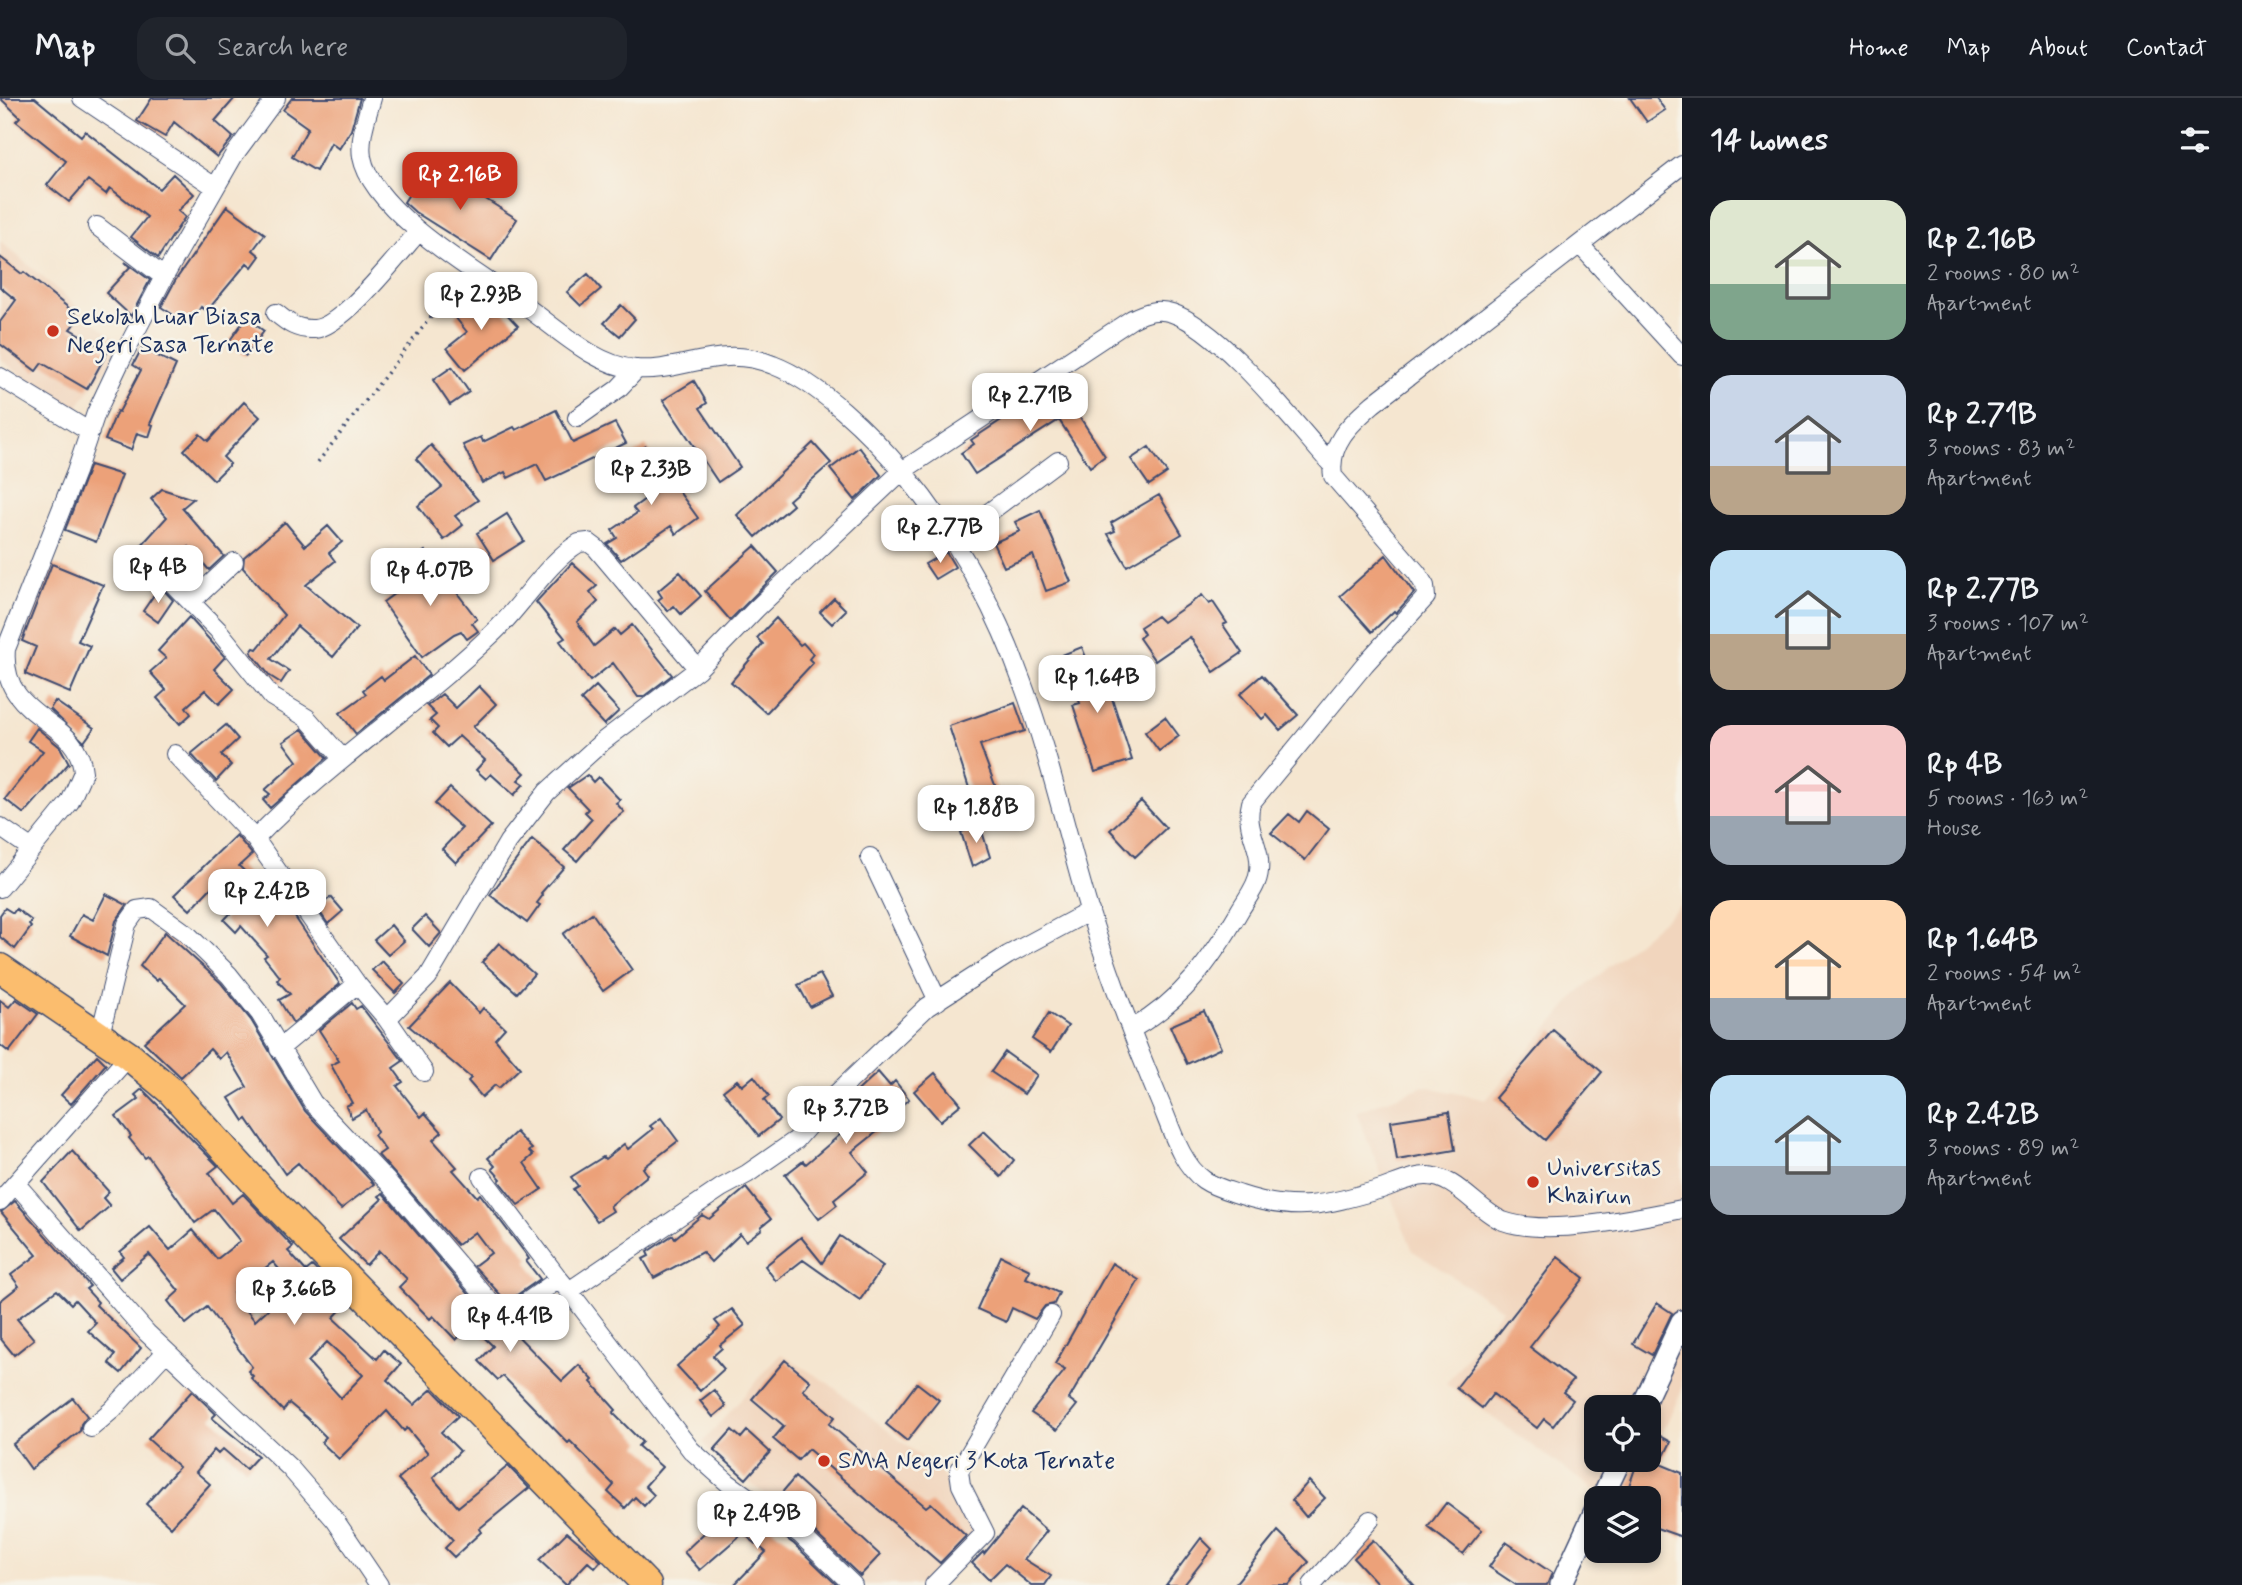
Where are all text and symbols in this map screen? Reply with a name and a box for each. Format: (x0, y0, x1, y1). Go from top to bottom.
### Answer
search box (137, 17, 627, 80)
text: Map (35, 26, 95, 70)
icon: search (161, 29, 199, 67)
text: Search here (217, 31, 348, 65)
text: Home (1849, 33, 1909, 64)
text: Map (1947, 33, 1991, 64)
text: About (2029, 33, 2088, 64)
text: Contact (2126, 33, 2207, 64)
text: 14 homes (1710, 121, 1828, 160)
icon: filters (2176, 121, 2214, 159)
pin: Rp 2.16B (388, 152, 532, 212)
text: Rp 2.16B (418, 160, 502, 190)
text: Rp 2.16B (1927, 220, 2036, 259)
icon: home (1766, 228, 1850, 312)
text: 2 rooms · 80 m² (1927, 259, 2080, 289)
pin: Rp 2.93B (409, 272, 553, 332)
text: Rp 2.93B (440, 280, 522, 310)
text: Apartment (1927, 289, 2032, 319)
place label: Sekolah Luar Biasa Negeri Sasa Ternate (67, 302, 274, 364)
marker: Sekolah Luar Biasa Negeri Sasa Ternate (45, 323, 61, 339)
pin: Rp 2.71B (958, 374, 1102, 433)
text: Rp 2.71B (988, 381, 1072, 411)
text: Rp 2.71B (1927, 395, 2037, 434)
icon: home (1766, 403, 1850, 487)
text: 3 rooms · 83 m² (1927, 434, 2075, 464)
pin: Rp 2.33B (579, 448, 723, 507)
text: Rp 2.33B (611, 455, 691, 485)
text: Apartment (1927, 464, 2032, 494)
pin: Rp 2.77B (868, 505, 1012, 565)
text: Rp 2.77B (897, 513, 983, 543)
pin: Rp 4B (109, 546, 207, 605)
pin: Rp 4.07B (358, 548, 502, 608)
text: Rp 4B (129, 553, 187, 583)
text: Rp 4.07B (387, 556, 473, 586)
text: Rp 2.77B (1927, 570, 2039, 609)
icon: home (1766, 578, 1850, 662)
text: 3 rooms · 107 m² (1927, 609, 2089, 639)
text: Apartment (1927, 639, 2032, 669)
pin: Rp 1.64B (1025, 656, 1169, 715)
text: Rp 1.64B (1054, 663, 1140, 693)
text: Rp 4B (1927, 745, 2002, 784)
icon: home (1766, 753, 1850, 837)
text: 5 rooms · 163 m² (1927, 784, 2089, 814)
pin: Rp 1.88B (904, 786, 1048, 845)
text: Rp 1.88B (934, 793, 1018, 823)
text: House (1927, 814, 1981, 844)
pin: Rp 2.42B (195, 870, 339, 929)
text: Rp 2.42B (224, 877, 310, 907)
text: Rp 1.64B (1927, 920, 2038, 959)
icon: home (1766, 928, 1850, 1012)
text: 2 rooms · 54 m² (1927, 959, 2081, 989)
text: Apartment (1927, 989, 2032, 1019)
pin: Rp 3.72B (774, 1086, 918, 1146)
text: Rp 3.72B (803, 1094, 889, 1124)
text: Rp 2.42B (1927, 1095, 2039, 1134)
icon: home (1766, 1103, 1850, 1187)
text: 3 rooms · 89 m² (1927, 1134, 2079, 1164)
place label: Universitas Khairun (1547, 1153, 1661, 1212)
text: Apartment (1927, 1164, 2032, 1194)
marker: Universitas Khairun (1525, 1174, 1541, 1190)
pin: Rp 3.66B (222, 1268, 366, 1327)
text: Rp 3.66B (252, 1275, 336, 1305)
pin: Rp 4.41B (438, 1294, 582, 1354)
text: Rp 4.41B (467, 1302, 553, 1332)
map controls (1584, 1395, 1661, 1563)
button: locate (1584, 1395, 1661, 1472)
place label: SMA Negeri 3 Kota Ternate (838, 1446, 1115, 1477)
marker: SMA Negeri 3 Kota Ternate (816, 1453, 832, 1469)
button: layers (1584, 1486, 1661, 1563)
pin: Rp 2.49B (685, 1492, 829, 1551)
text: Rp 2.49B (713, 1499, 801, 1529)

